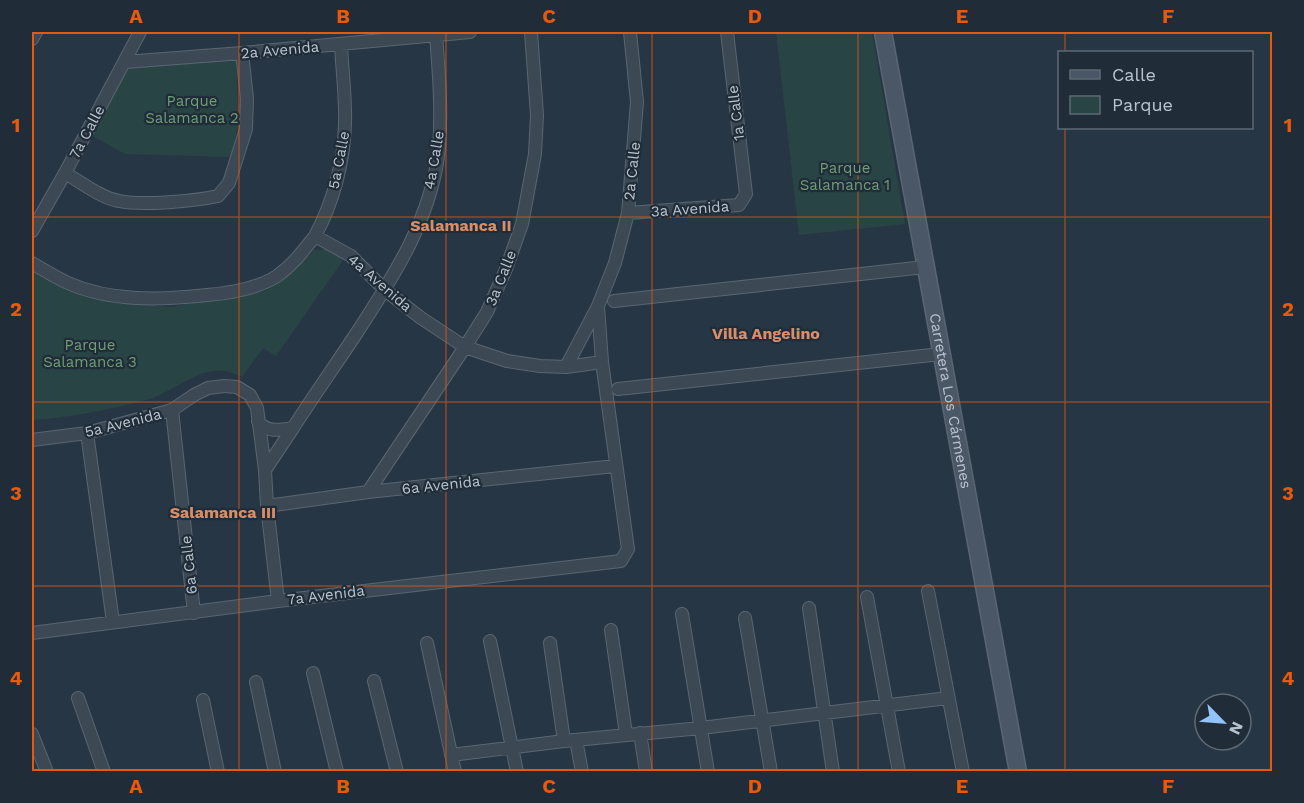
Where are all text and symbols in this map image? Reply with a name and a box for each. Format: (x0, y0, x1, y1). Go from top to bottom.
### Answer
text: A (129, 4, 143, 28)
text: B (336, 4, 350, 28)
text: C (542, 4, 556, 28)
text: D (748, 4, 762, 28)
text: E (956, 4, 968, 28)
text: F (1162, 4, 1174, 28)
street label: 2a Avenida (240, 38, 320, 62)
legend (1058, 51, 1253, 129)
text: Calle (1112, 64, 1156, 85)
street label: 1a Calle (724, 84, 748, 142)
park label: Parque Salamanca 2 (145, 92, 239, 127)
text: Parque (1112, 94, 1173, 115)
street label: 7a Calle (65, 102, 109, 162)
text: 1 (12, 113, 20, 137)
text: 1 (1284, 113, 1292, 137)
street label: 4a Calle (420, 129, 448, 191)
street label: 5a Calle (325, 130, 353, 190)
street label: 2a Calle (620, 141, 644, 201)
park label: Parque Salamanca 1 (800, 159, 890, 194)
street label: 3a Avenida (650, 197, 730, 221)
district label: Salamanca II (410, 216, 512, 235)
street label: 3a Calle (482, 247, 520, 309)
street label: 4a Avenida (344, 250, 416, 316)
text: 2 (10, 297, 22, 321)
text: 2 (1282, 297, 1294, 321)
street label: Carretera Los Cármenes (925, 312, 975, 490)
district label: Villa Angelino (712, 324, 820, 343)
park label: Parque Salamanca 3 (43, 336, 137, 371)
street label: 5a Avenida (83, 405, 164, 441)
street label: 6a Avenida (401, 472, 482, 498)
text: 3 (10, 481, 22, 505)
text: 3 (1282, 481, 1294, 505)
district label: Salamanca III (170, 503, 276, 522)
street label: 6a Calle (177, 535, 201, 595)
street label: 7a Avenida (286, 581, 366, 609)
text: 4 (10, 666, 23, 690)
text: 4 (1282, 666, 1295, 690)
north arrow (1193, 692, 1253, 752)
text: N (1225, 719, 1247, 738)
text: A (129, 774, 143, 798)
text: B (336, 774, 350, 798)
text: C (542, 774, 556, 798)
text: D (748, 774, 762, 798)
text: E (956, 774, 968, 798)
text: F (1162, 774, 1174, 798)

